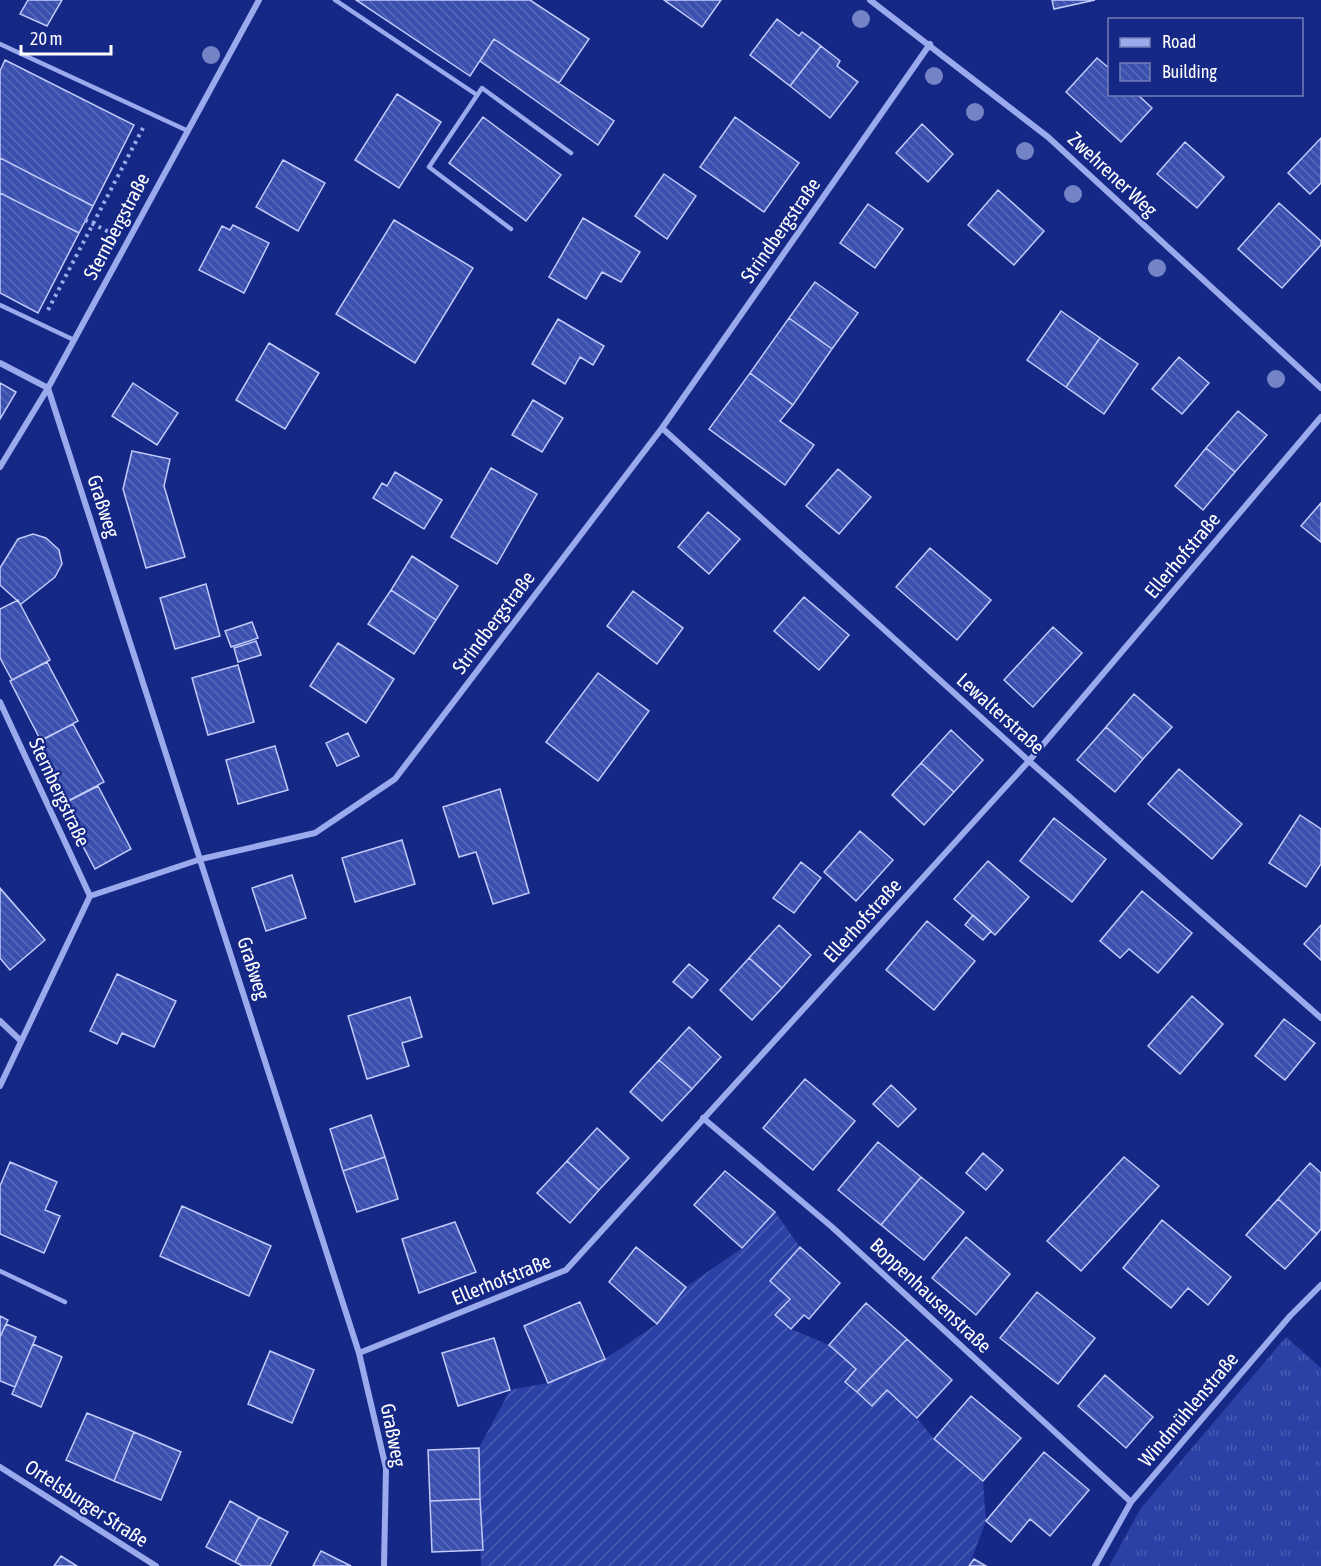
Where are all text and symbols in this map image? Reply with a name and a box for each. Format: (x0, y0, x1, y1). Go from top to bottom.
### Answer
scale bar (21, 18, 111, 56)
legend (1108, 18, 1303, 96)
text: 20 m (30, 28, 62, 49)
text: Road (1162, 31, 1196, 52)
text: Building (1162, 61, 1217, 82)
street label: Zwehrener Weg (1064, 127, 1163, 221)
street label: Sternbergstraße (78, 169, 154, 283)
street label: Strindbergstraße (735, 173, 825, 287)
street label: Graßweg (83, 472, 125, 540)
street label: Ellerhofstraße (1140, 508, 1224, 602)
street label: Strindbergstraße (447, 566, 539, 678)
street label: Lewalterstraße (953, 668, 1049, 758)
street label: Sternbergstraße (25, 734, 95, 850)
street label: Ellerhofstraße (818, 873, 906, 967)
street label: Graßweg (233, 934, 275, 1002)
street label: Boppenhausenstraße (866, 1233, 996, 1357)
street label: Ellerhofstraße (448, 1249, 554, 1309)
street label: Windmühlenstraße (1134, 1347, 1242, 1471)
street label: Graßweg (377, 1401, 411, 1469)
street label: Ortelsburger Straße (21, 1455, 153, 1551)

